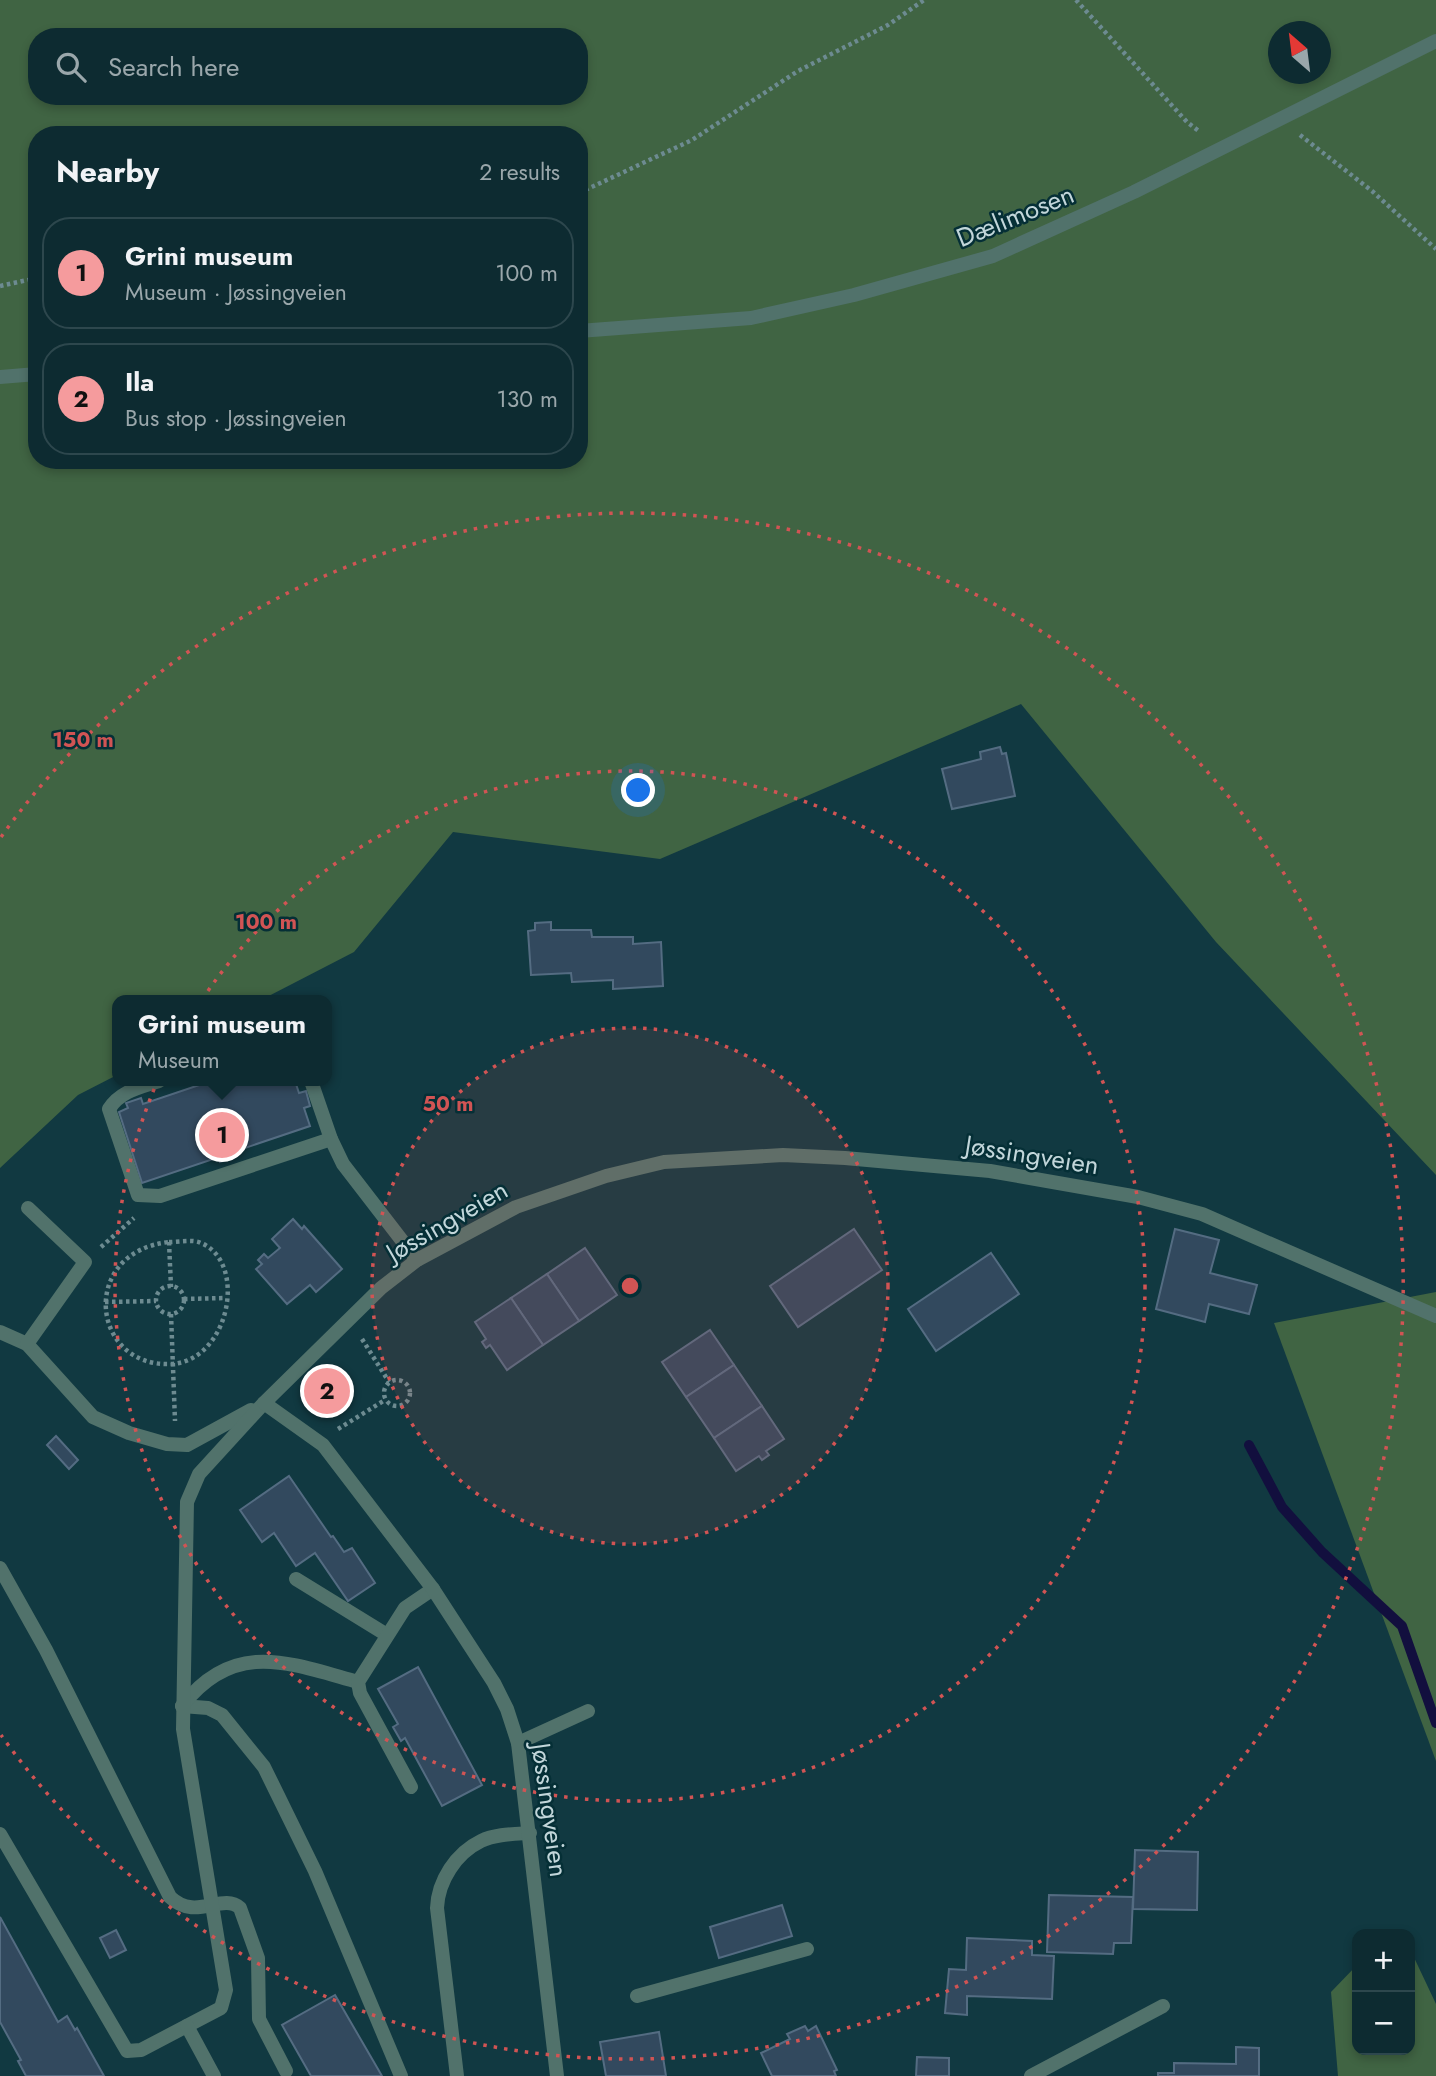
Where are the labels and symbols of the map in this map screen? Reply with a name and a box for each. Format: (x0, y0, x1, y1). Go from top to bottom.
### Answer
north arrow (1268, 21, 1331, 84)
street label: Dælimosen (950, 175, 1080, 257)
text: 150 m (52, 725, 114, 755)
your location (621, 773, 655, 807)
text: 100 m (235, 907, 297, 937)
text: 50 m (423, 1089, 473, 1119)
pin: 1 (199, 1109, 245, 1161)
street label: Jøssingveien (959, 1125, 1102, 1184)
street label: Jøssingveien (376, 1171, 515, 1273)
centre of rings (618, 1274, 642, 1298)
pin: 2 (304, 1365, 350, 1417)
street label: Jøssingveien (521, 1738, 578, 1879)

